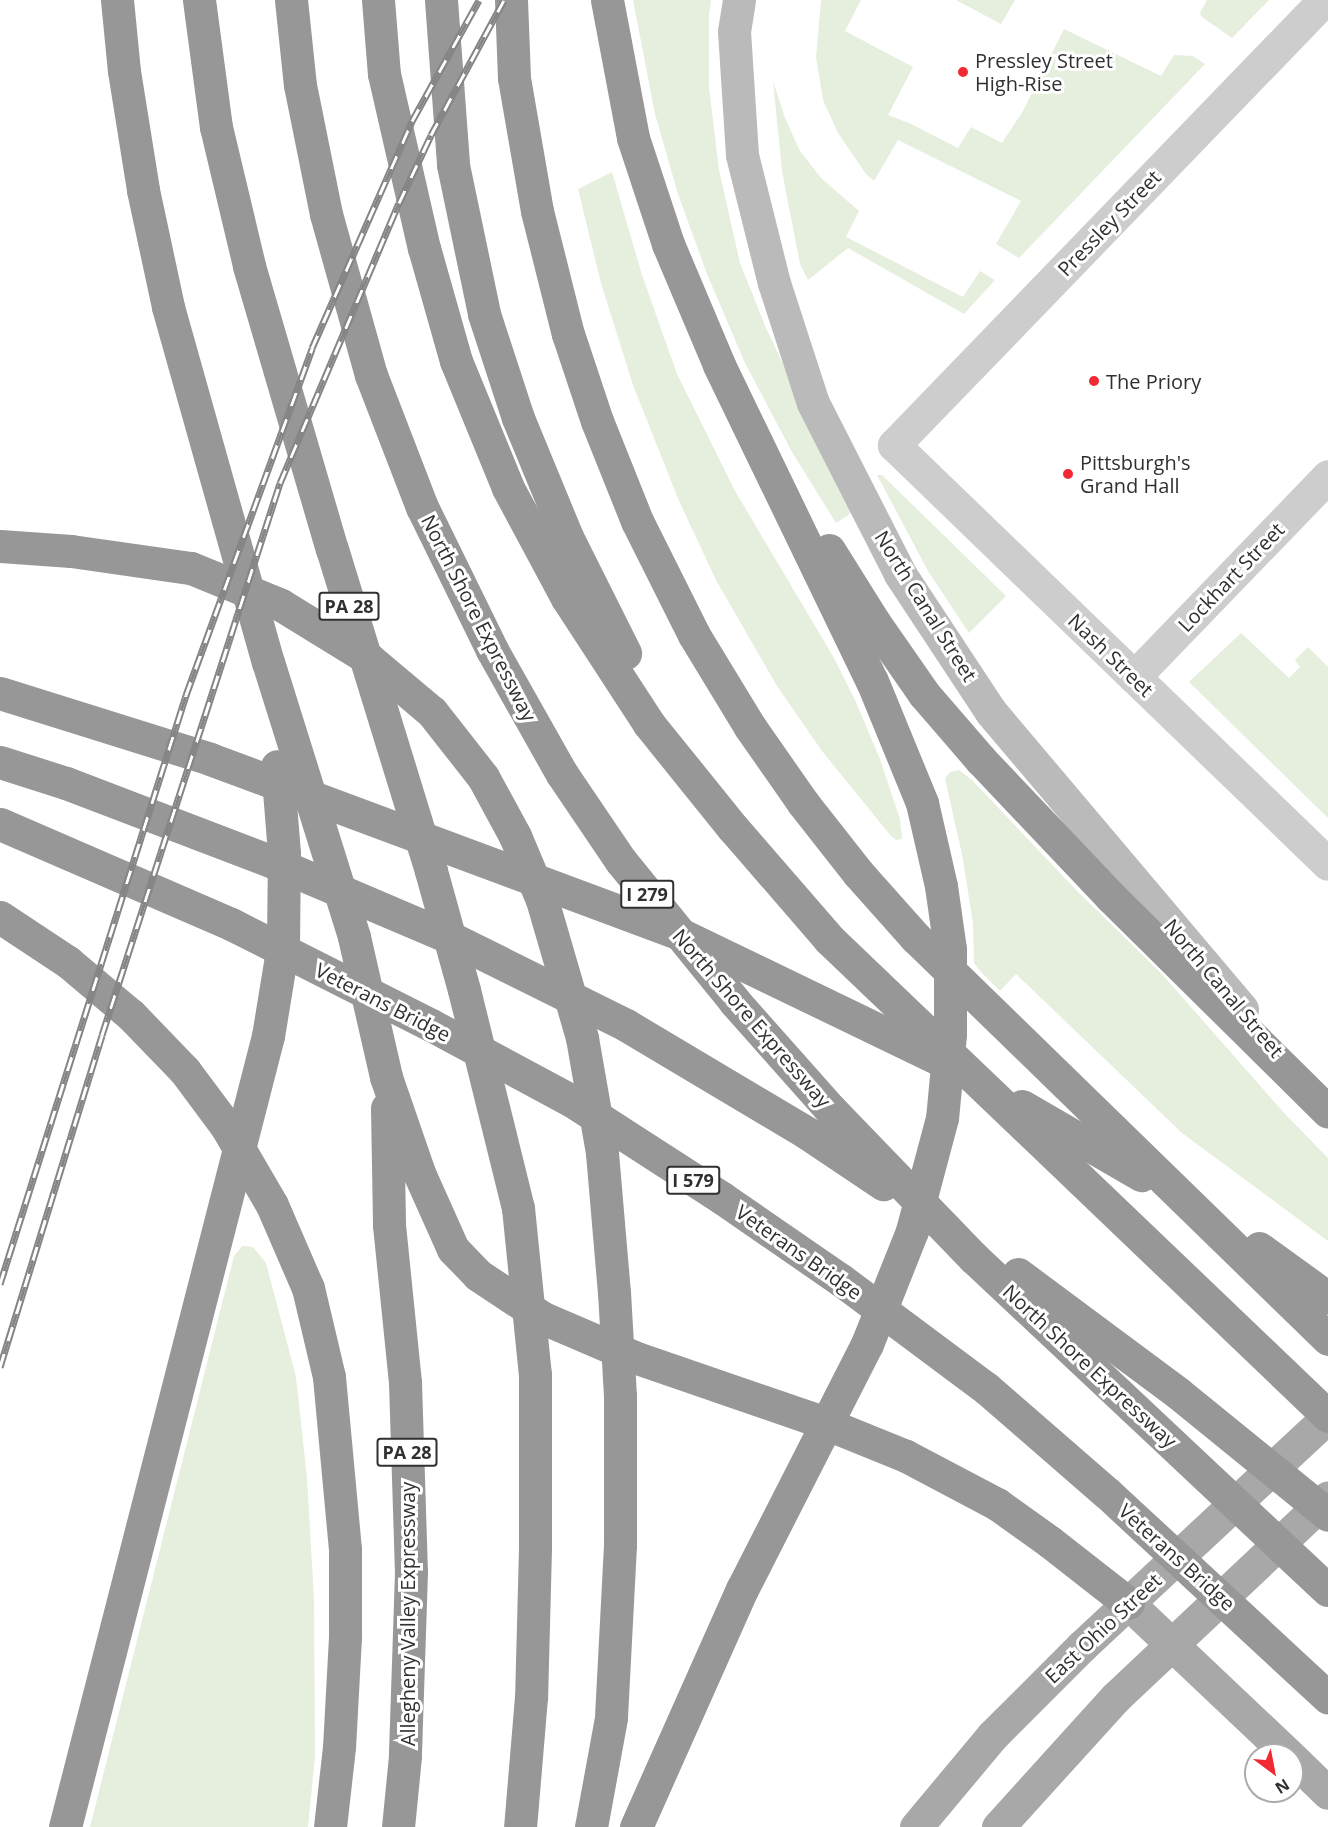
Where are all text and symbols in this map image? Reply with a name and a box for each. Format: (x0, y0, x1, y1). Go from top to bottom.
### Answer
place label: Pressley Street High-Rise (975, 48, 1113, 95)
marker: Pressley Street High-Rise (956, 65, 970, 79)
street label: Pressley Street (1052, 165, 1166, 281)
place label: The Priory (1106, 369, 1201, 393)
marker: The Priory (1087, 374, 1101, 388)
place label: Pittsburgh's Grand Hall (1080, 450, 1191, 497)
marker: Pittsburgh's Grand Hall (1061, 467, 1075, 481)
street label: North Shore Expressway (416, 511, 542, 725)
street label: Lockhart Street (1173, 517, 1289, 637)
street label: North Canal Street (870, 526, 982, 686)
road number: PA 28 (318, 591, 380, 621)
street label: Nash Street (1063, 609, 1159, 701)
road number: I 279 (620, 879, 674, 909)
street label: North Canal Street (1159, 914, 1289, 1062)
street label: North Shore Expressway (668, 924, 836, 1112)
street label: Veterans Bridge (312, 958, 454, 1046)
road number: I 579 (666, 1165, 720, 1195)
street label: Veterans Bridge (731, 1200, 867, 1304)
street label: North Shore Expressway (998, 1279, 1182, 1453)
road number: PA 28 (376, 1437, 438, 1467)
street label: Allegheny Valley Expressway (395, 1482, 419, 1746)
street label: Veterans Bridge (1114, 1498, 1240, 1616)
street label: East Ohio Street (1040, 1568, 1166, 1688)
north arrow (1244, 1743, 1304, 1803)
text: N (1271, 1774, 1294, 1799)

